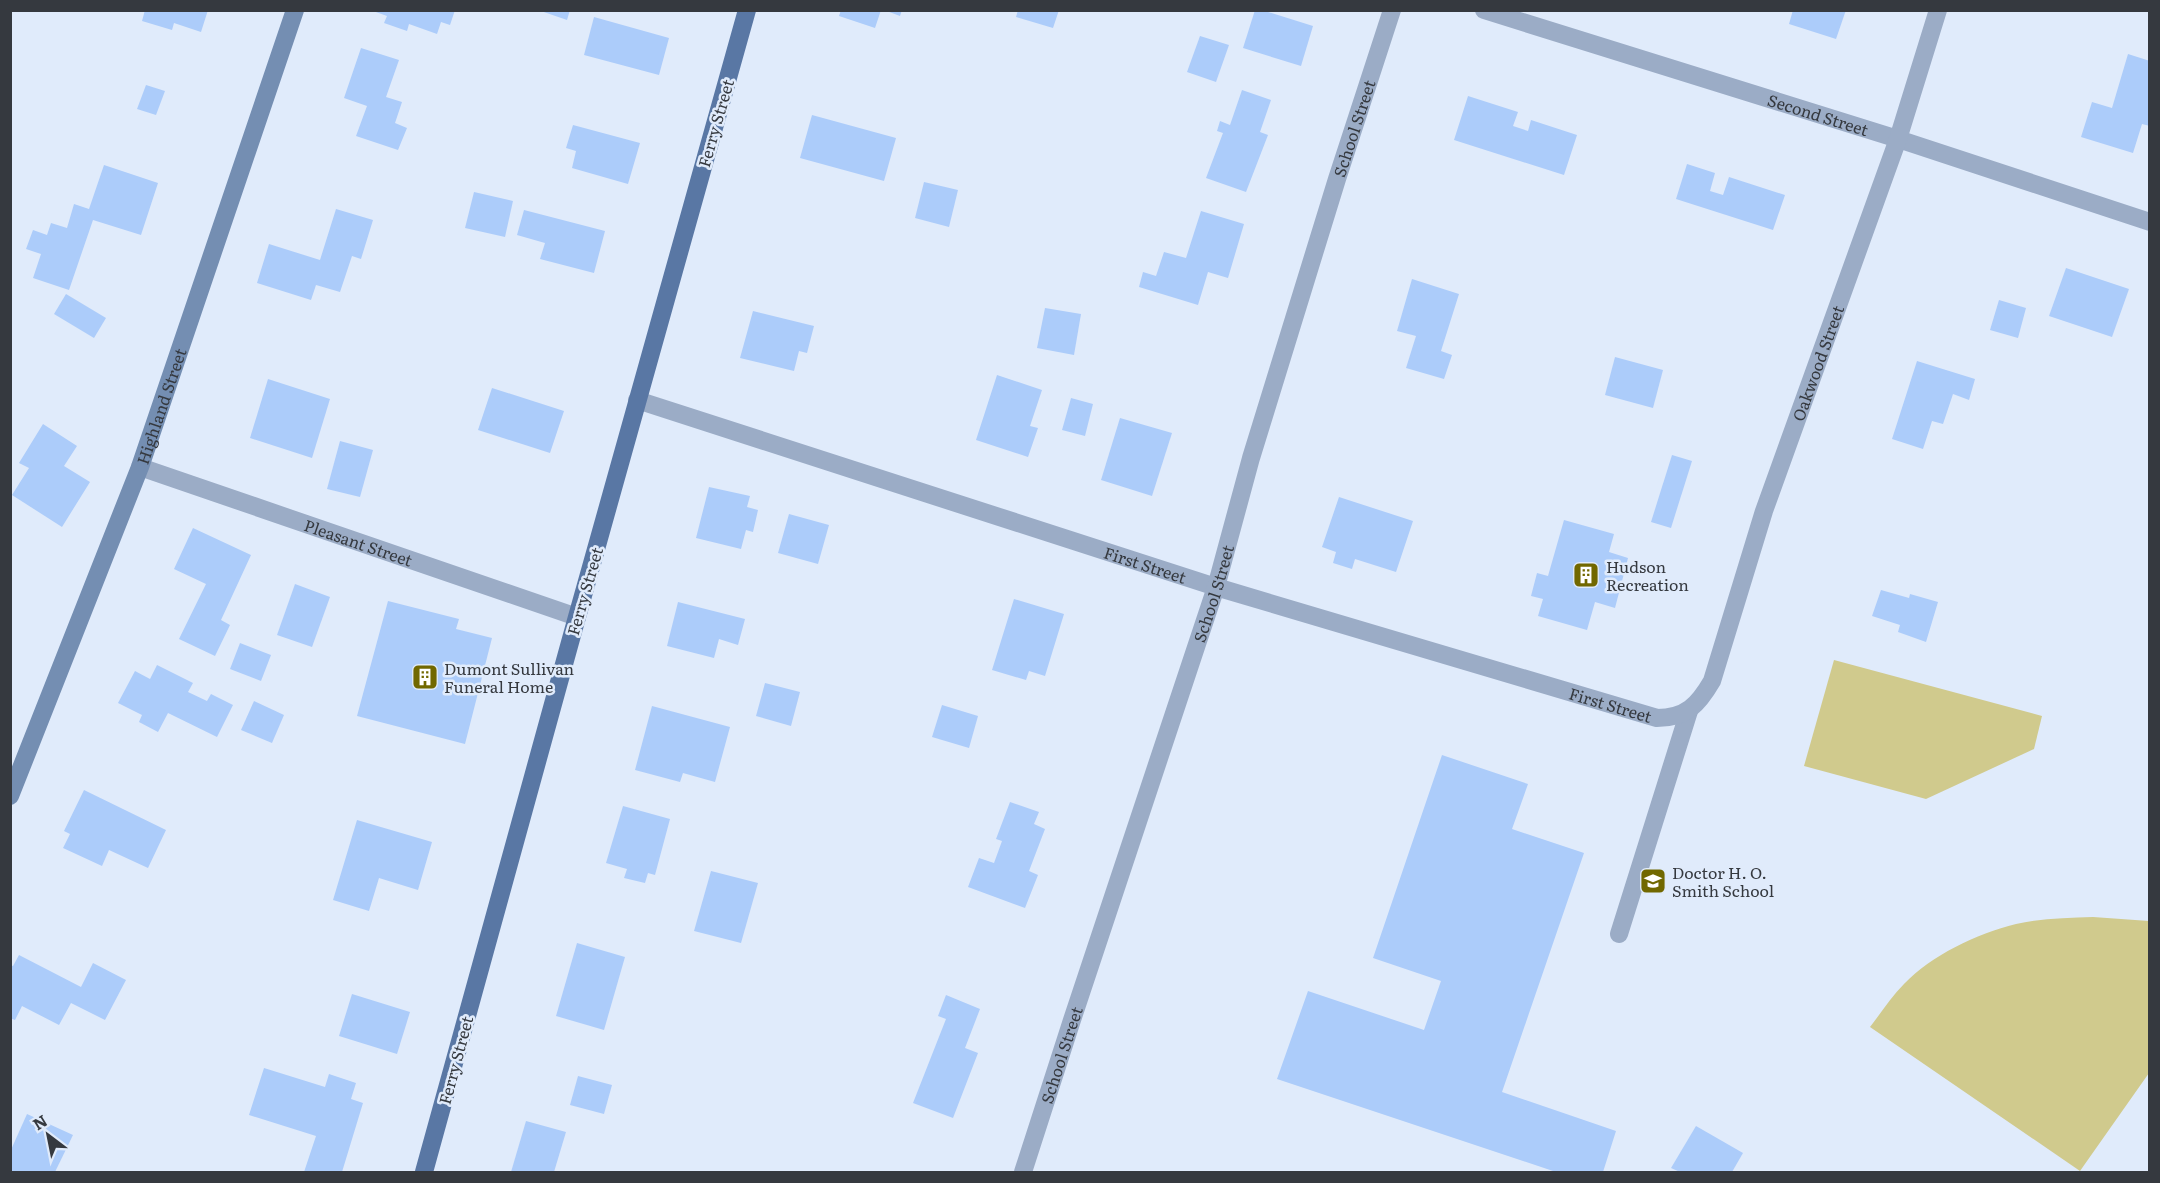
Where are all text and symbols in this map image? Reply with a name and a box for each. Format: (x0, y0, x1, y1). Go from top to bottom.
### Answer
street label: Ferry Street (691, 76, 739, 170)
street label: School Street (1326, 76, 1381, 180)
street label: Second Street (1765, 87, 1872, 141)
street label: Oakwood Street (1785, 301, 1849, 424)
street label: Highland Street (130, 344, 192, 467)
street label: Pleasant Street (301, 512, 416, 572)
street label: First Street (1101, 540, 1190, 589)
street label: School Street (1186, 541, 1239, 645)
street label: Ferry Street (560, 544, 608, 638)
place label: Hudson Recreation (1606, 554, 1689, 596)
building icon: Hudson Recreation (1571, 560, 1601, 590)
place label: Dumont Sullivan Funeral Home (444, 656, 575, 698)
building icon: Dumont Sullivan Funeral Home (410, 662, 440, 692)
street label: First Street (1566, 681, 1655, 728)
place label: Doctor H. O. Smith School (1672, 860, 1774, 902)
school or university icon: Doctor H. O. Smith School (1638, 866, 1668, 896)
street label: School Street (1034, 1003, 1088, 1107)
street label: Ferry Street (432, 1013, 478, 1107)
north arrow (18, 1105, 78, 1165)
text: N (27, 1108, 52, 1135)

